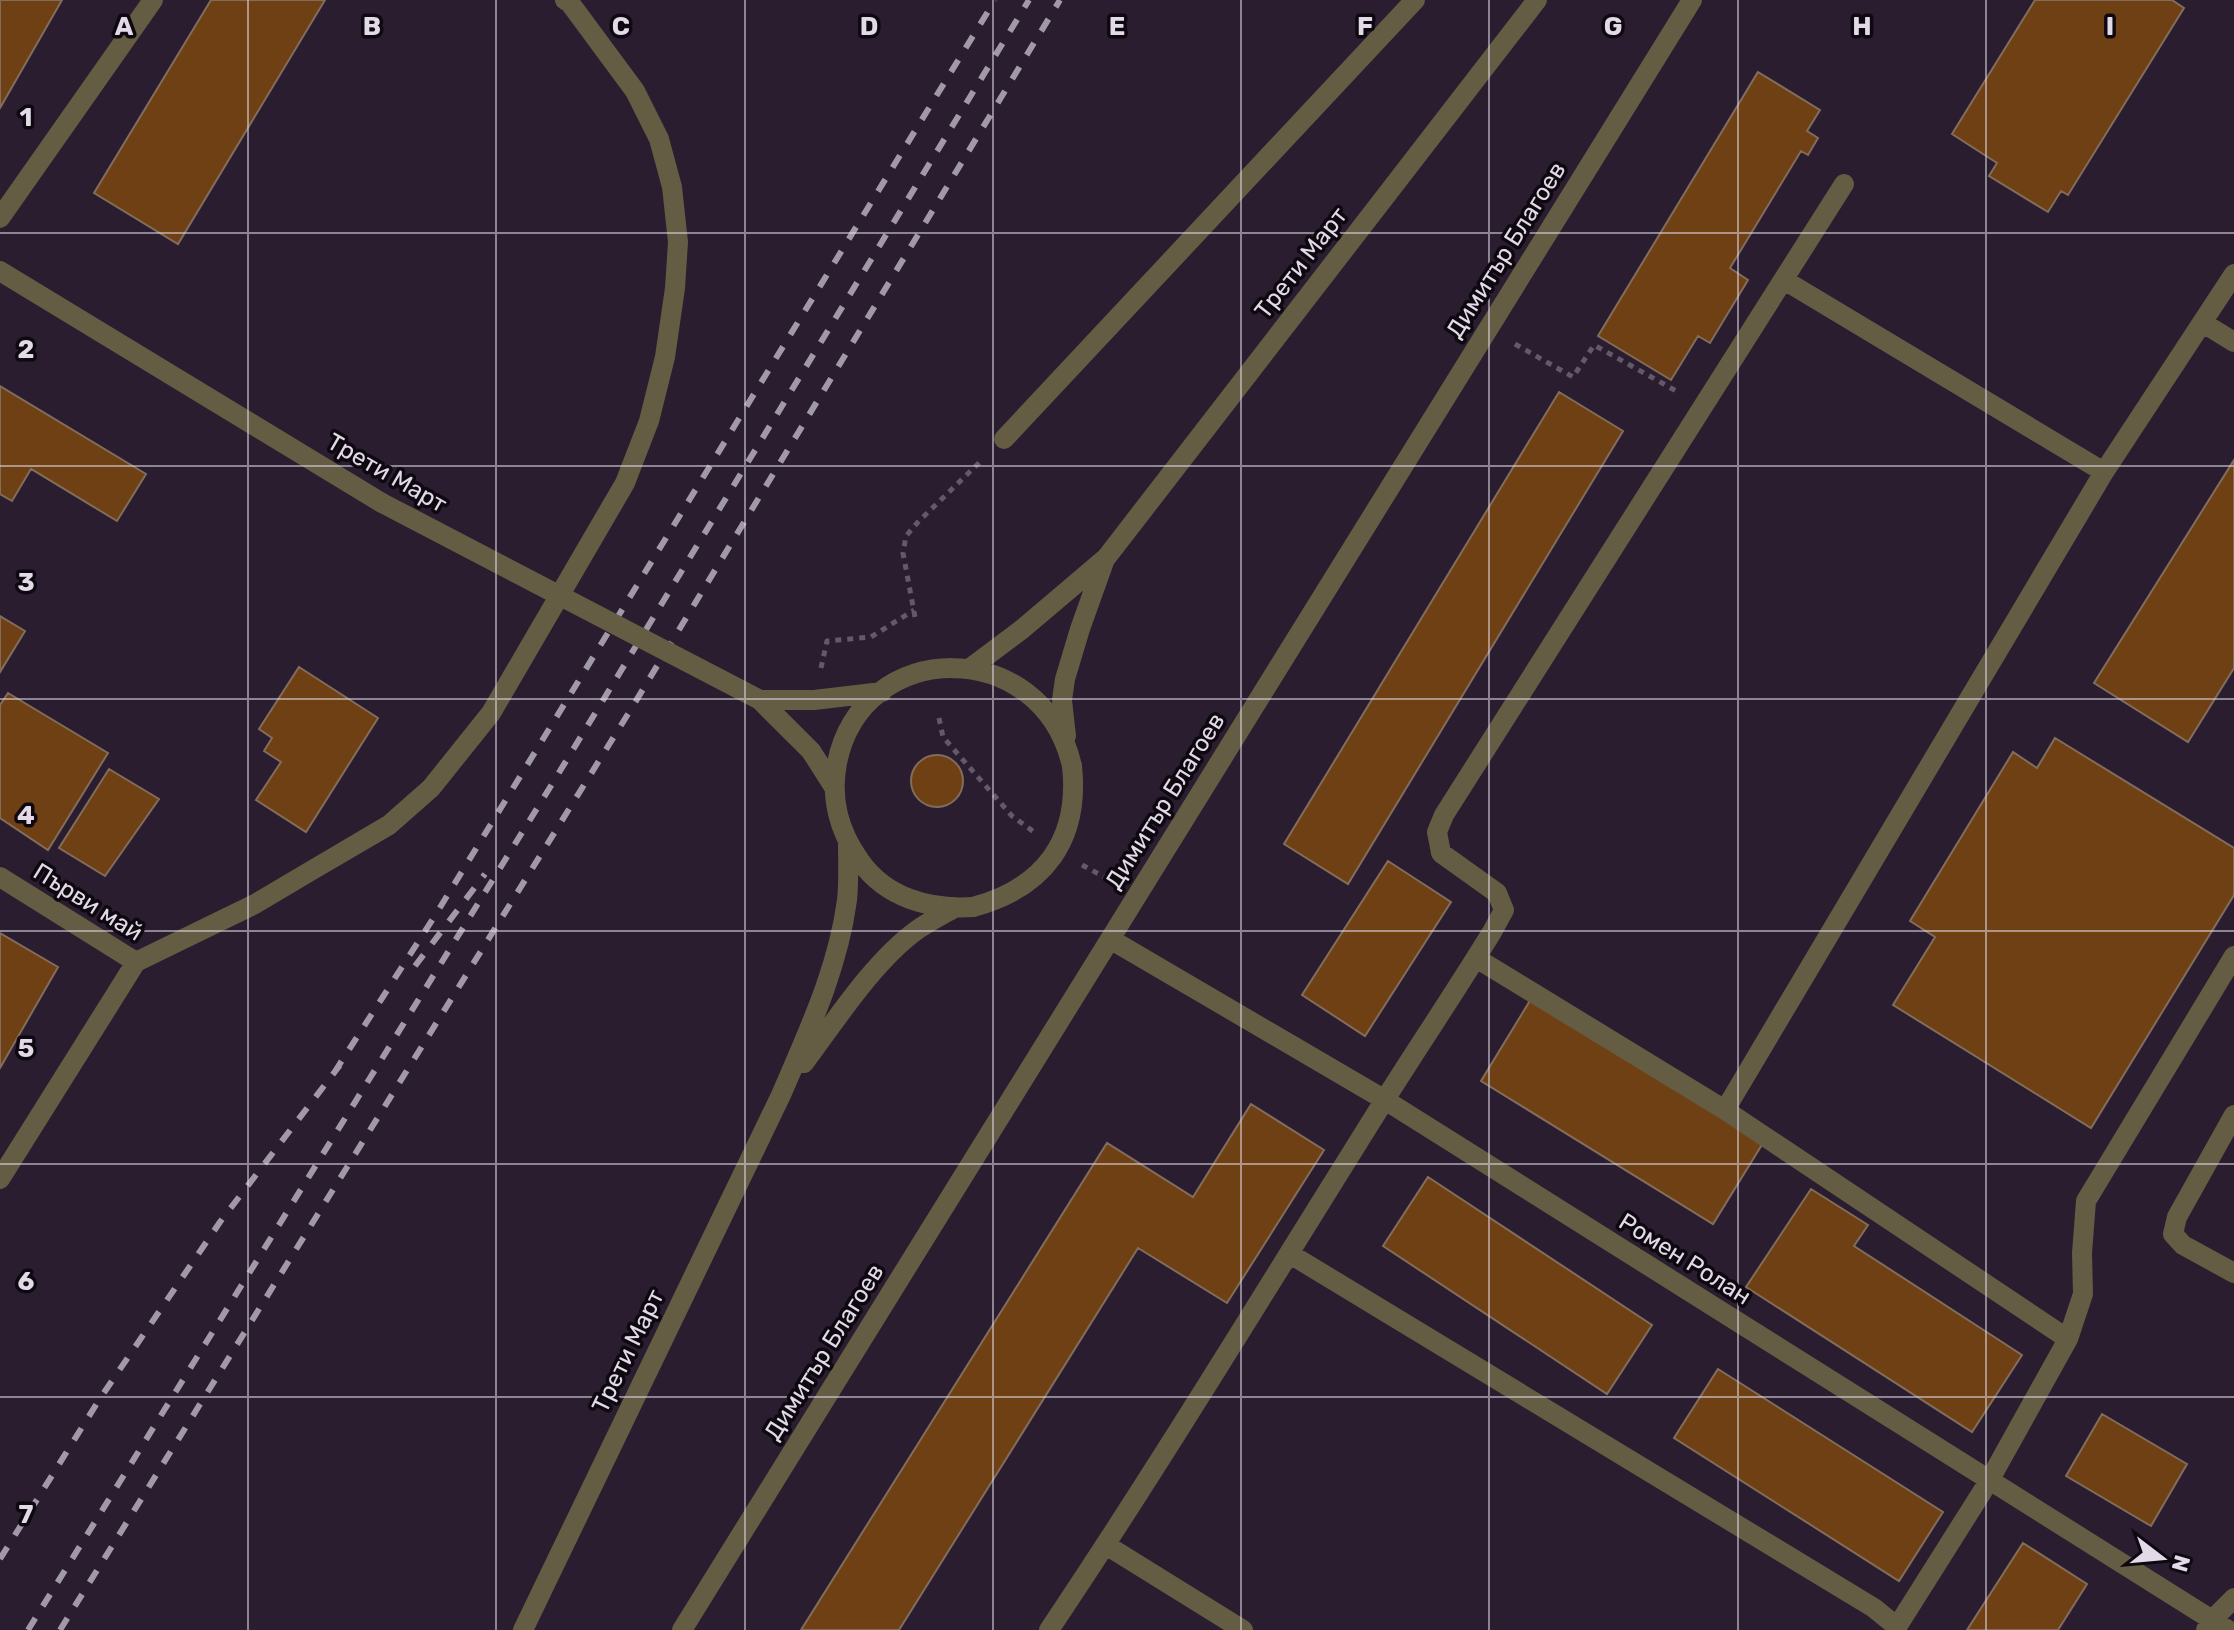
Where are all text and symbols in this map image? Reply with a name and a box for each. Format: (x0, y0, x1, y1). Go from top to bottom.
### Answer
text: A (115, 11, 134, 42)
text: B (363, 11, 381, 42)
text: C (612, 11, 630, 42)
text: D (860, 11, 878, 42)
text: E (1109, 11, 1125, 42)
text: F (1357, 11, 1373, 42)
text: G (1604, 11, 1622, 42)
text: H (1852, 11, 1872, 42)
text: I (2106, 11, 2114, 42)
text: 1 (20, 102, 32, 133)
street label: Димитър Благоев (1441, 157, 1571, 343)
street label: Трети Март (1249, 202, 1353, 324)
text: 2 (18, 334, 34, 365)
street label: Трети Март (322, 428, 452, 518)
text: 3 (17, 567, 35, 598)
street label: Димитър Благоев (1100, 708, 1230, 894)
text: 4 (17, 800, 35, 831)
street label: Първи май (28, 857, 148, 947)
text: 5 (18, 1033, 34, 1064)
street label: Ромен Ролан (1614, 1207, 1756, 1311)
street label: Димитър Благоев (759, 1259, 889, 1445)
text: 6 (18, 1266, 35, 1297)
street label: Трети Март (586, 1285, 670, 1417)
text: 7 (19, 1499, 34, 1530)
north arrow (2122, 1518, 2202, 1598)
text: N (2166, 1552, 2196, 1575)

